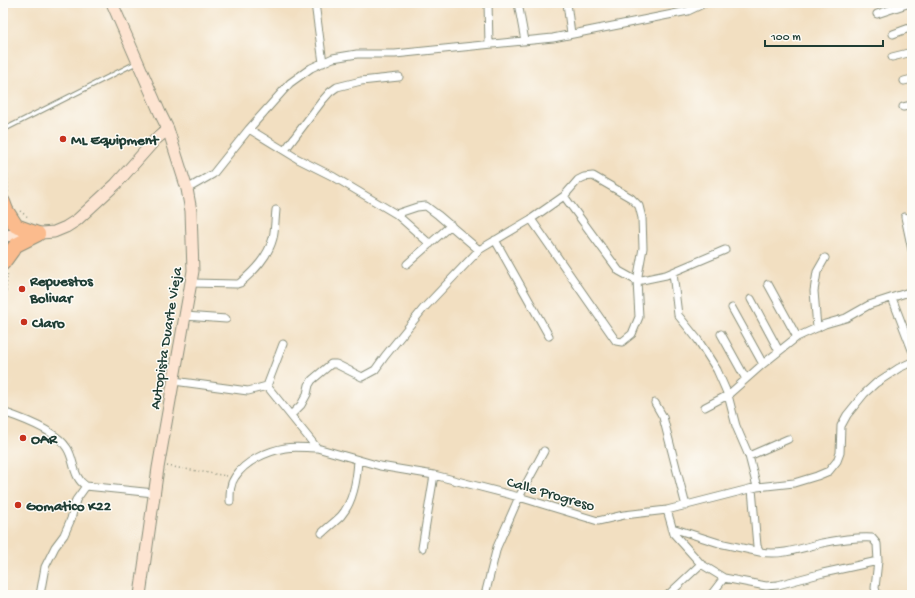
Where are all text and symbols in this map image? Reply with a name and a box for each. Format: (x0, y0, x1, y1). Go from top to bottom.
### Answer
scale bar (765, 22, 883, 48)
text: 100 m (770, 31, 801, 45)
place label: ML Equipment (71, 132, 160, 150)
marker: ML Equipment (58, 134, 68, 144)
street label: Autopista Duarte Vieja (147, 265, 187, 411)
place label: Repuestos Bolivar (29, 273, 94, 308)
marker: Repuestos Bolivar (17, 284, 27, 294)
place label: Claro (31, 315, 65, 333)
marker: Claro (19, 317, 29, 327)
place label: OAR (31, 431, 58, 449)
marker: OAR (18, 433, 28, 443)
street label: Calle Progreso (504, 474, 597, 516)
place label: Gomatico K22 (26, 498, 112, 516)
marker: Gomatico K22 (13, 500, 23, 510)

